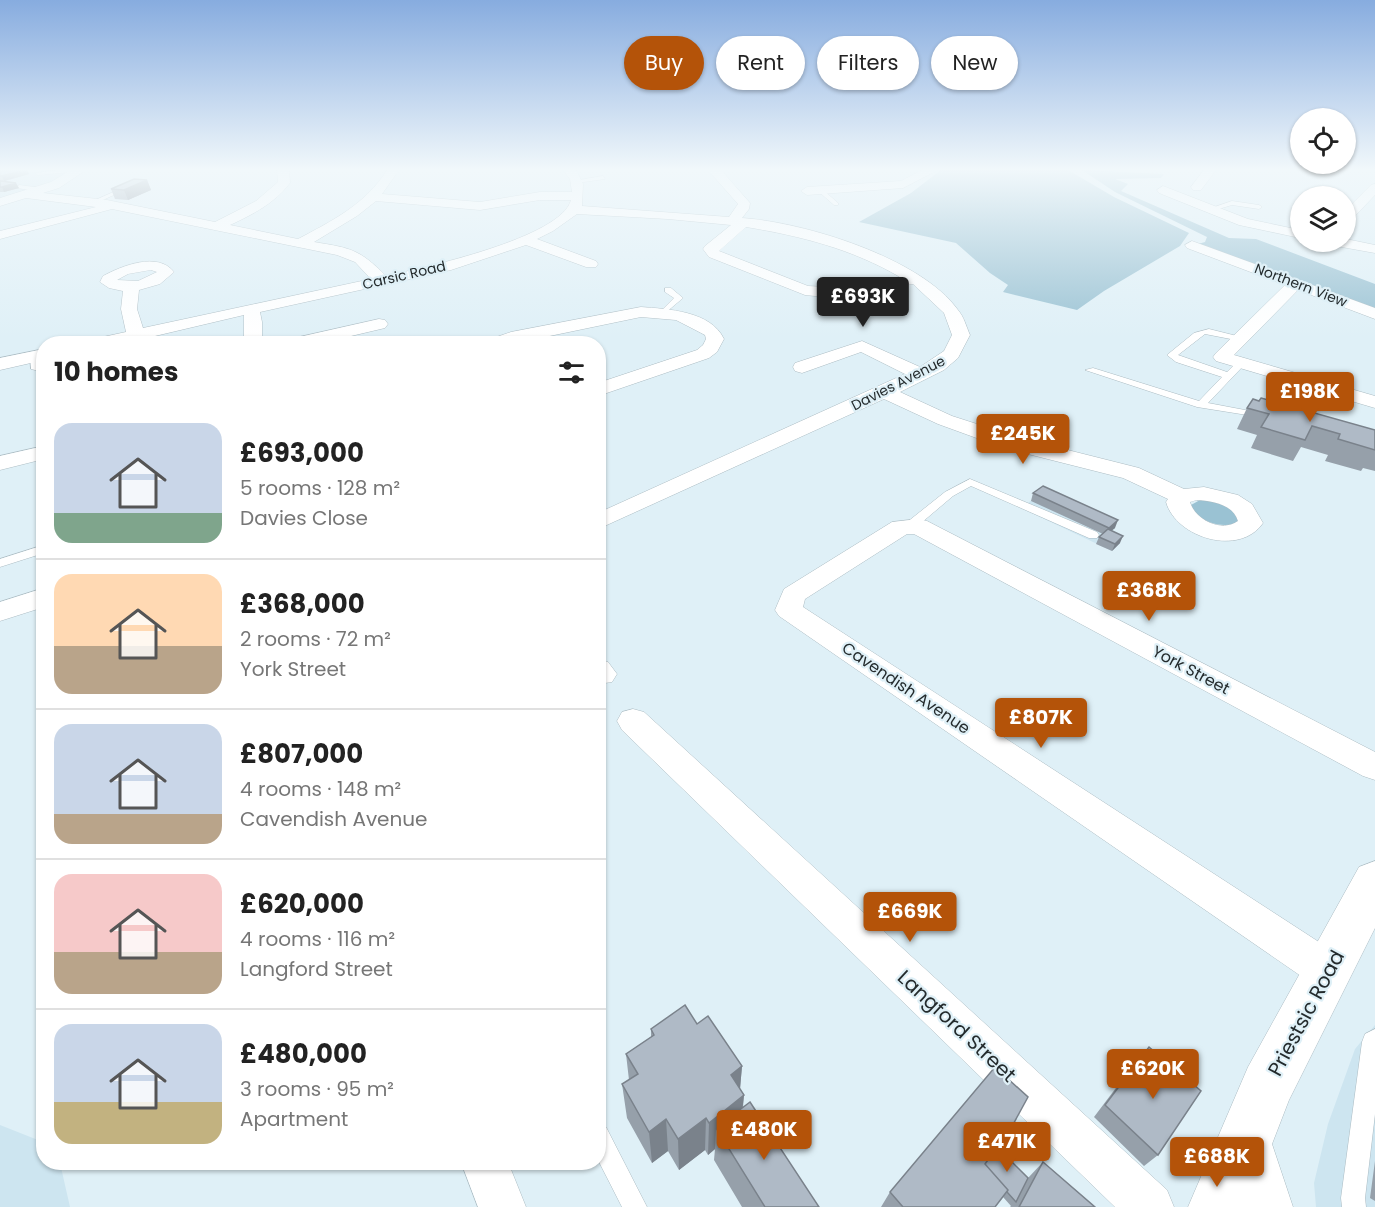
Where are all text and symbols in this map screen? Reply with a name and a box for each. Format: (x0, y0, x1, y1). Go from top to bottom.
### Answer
chip: Buy (624, 36, 704, 90)
chip: Rent (716, 36, 805, 90)
chip: Filters (817, 36, 919, 90)
chip: New (931, 36, 1018, 90)
map controls (1290, 108, 1356, 252)
button: locate (1290, 108, 1356, 174)
button: layers (1290, 186, 1356, 252)
street label: Carsic Road (360, 256, 448, 294)
street label: Northern View (1252, 258, 1351, 312)
pin: £693K (821, 277, 905, 328)
text: £693K (831, 282, 895, 310)
street label: Davies Avenue (848, 351, 949, 415)
text: 10 homes (54, 354, 178, 390)
icon: filters (555, 356, 588, 389)
pin: £198K (1268, 372, 1352, 423)
text: £198K (1280, 377, 1340, 405)
pin: £245K (981, 414, 1065, 465)
text: £245K (990, 419, 1056, 447)
text: £693,000 (240, 435, 364, 471)
icon: home (102, 447, 174, 519)
text: 5 rooms · 128 m² (240, 474, 400, 502)
text: Davies Close (240, 504, 368, 532)
pin: £368K (1107, 571, 1191, 622)
text: £368K (1117, 576, 1182, 604)
text: £368,000 (240, 586, 365, 622)
icon: home (102, 598, 174, 670)
text: 2 rooms · 72 m² (240, 625, 391, 653)
street label: Cavendish Avenue (837, 637, 975, 740)
street label: York Street (1148, 640, 1234, 700)
text: York Street (240, 655, 346, 683)
pin: £807K (999, 698, 1083, 749)
text: £807K (1009, 703, 1073, 731)
text: £807,000 (240, 736, 363, 772)
icon: home (102, 748, 174, 820)
text: 4 rooms · 148 m² (240, 775, 401, 803)
text: Cavendish Avenue (240, 805, 428, 833)
text: £620,000 (240, 886, 364, 922)
pin: £669K (868, 892, 952, 943)
text: £669K (878, 897, 942, 925)
icon: home (102, 898, 174, 970)
text: 4 rooms · 116 m² (240, 925, 395, 953)
street label: Priestsic Road (1261, 945, 1351, 1081)
text: Langford Street (240, 955, 393, 983)
street label: Langford Street (892, 964, 1022, 1088)
text: £480,000 (240, 1036, 367, 1072)
icon: home (102, 1048, 174, 1120)
pin: £620K (1111, 1049, 1195, 1100)
text: £620K (1121, 1054, 1185, 1082)
text: 3 rooms · 95 m² (240, 1075, 394, 1103)
text: Apartment (240, 1105, 348, 1133)
pin: £480K (722, 1110, 806, 1161)
text: £480K (731, 1115, 797, 1143)
pin: £471K (965, 1122, 1049, 1173)
text: £471K (978, 1127, 1036, 1155)
pin: £688K (1175, 1137, 1259, 1188)
text: £688K (1184, 1142, 1250, 1170)

